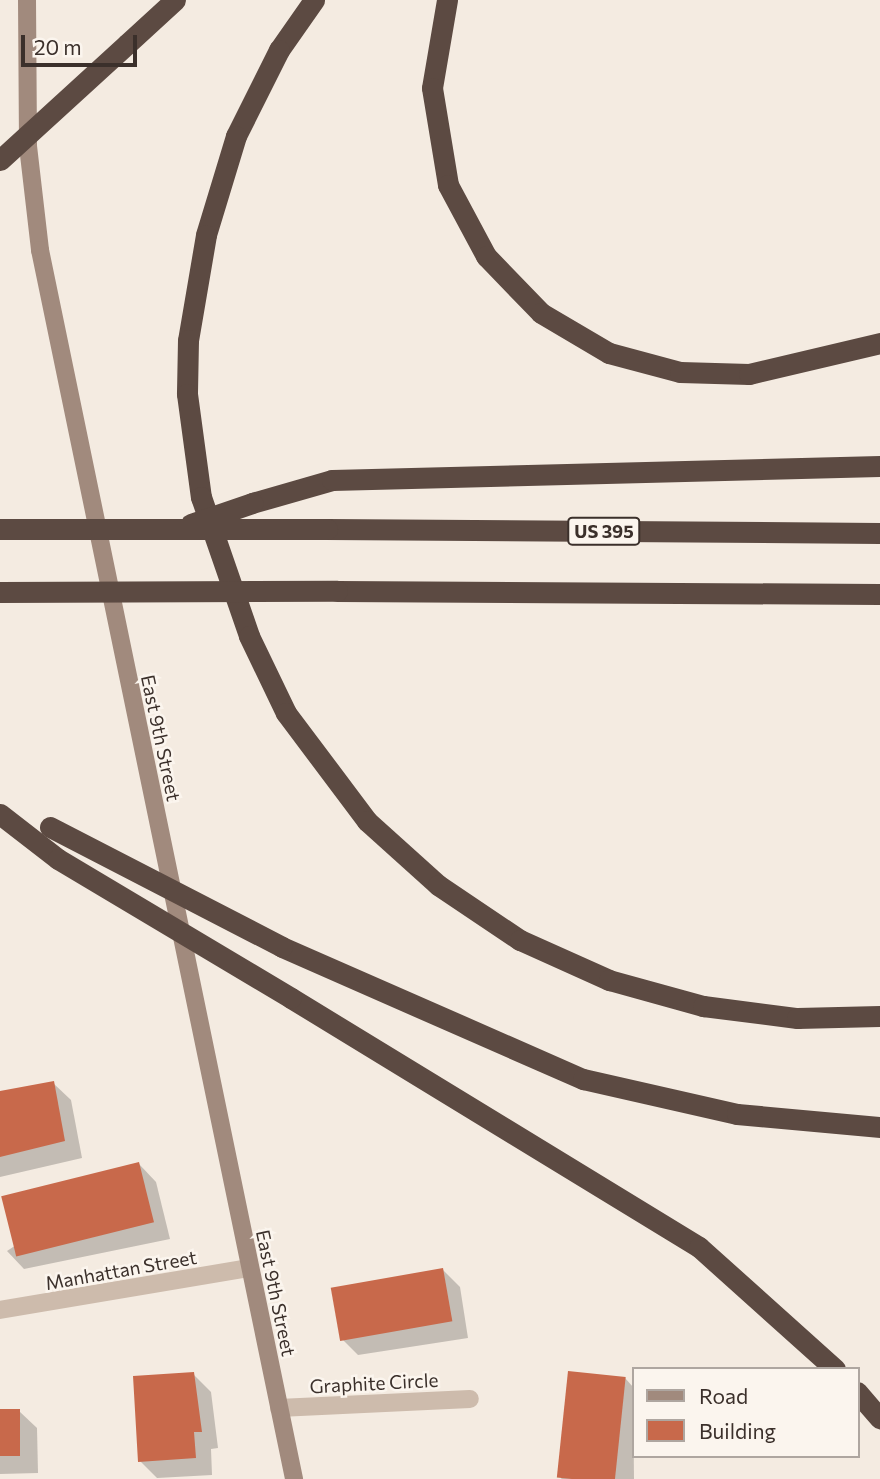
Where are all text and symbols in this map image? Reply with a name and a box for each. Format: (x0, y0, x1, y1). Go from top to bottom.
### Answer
scale bar (24, 21, 140, 65)
text: 20 m (34, 34, 82, 59)
road number: US 395 (567, 516, 641, 546)
street label: East 9th Street (136, 673, 186, 803)
street label: East 9th Street (251, 1228, 301, 1358)
street label: Manhattan Street (43, 1245, 199, 1295)
legend (632, 1367, 859, 1458)
street label: Graphite Circle (309, 1368, 439, 1398)
text: Road (699, 1383, 748, 1408)
text: Building (699, 1418, 776, 1443)

